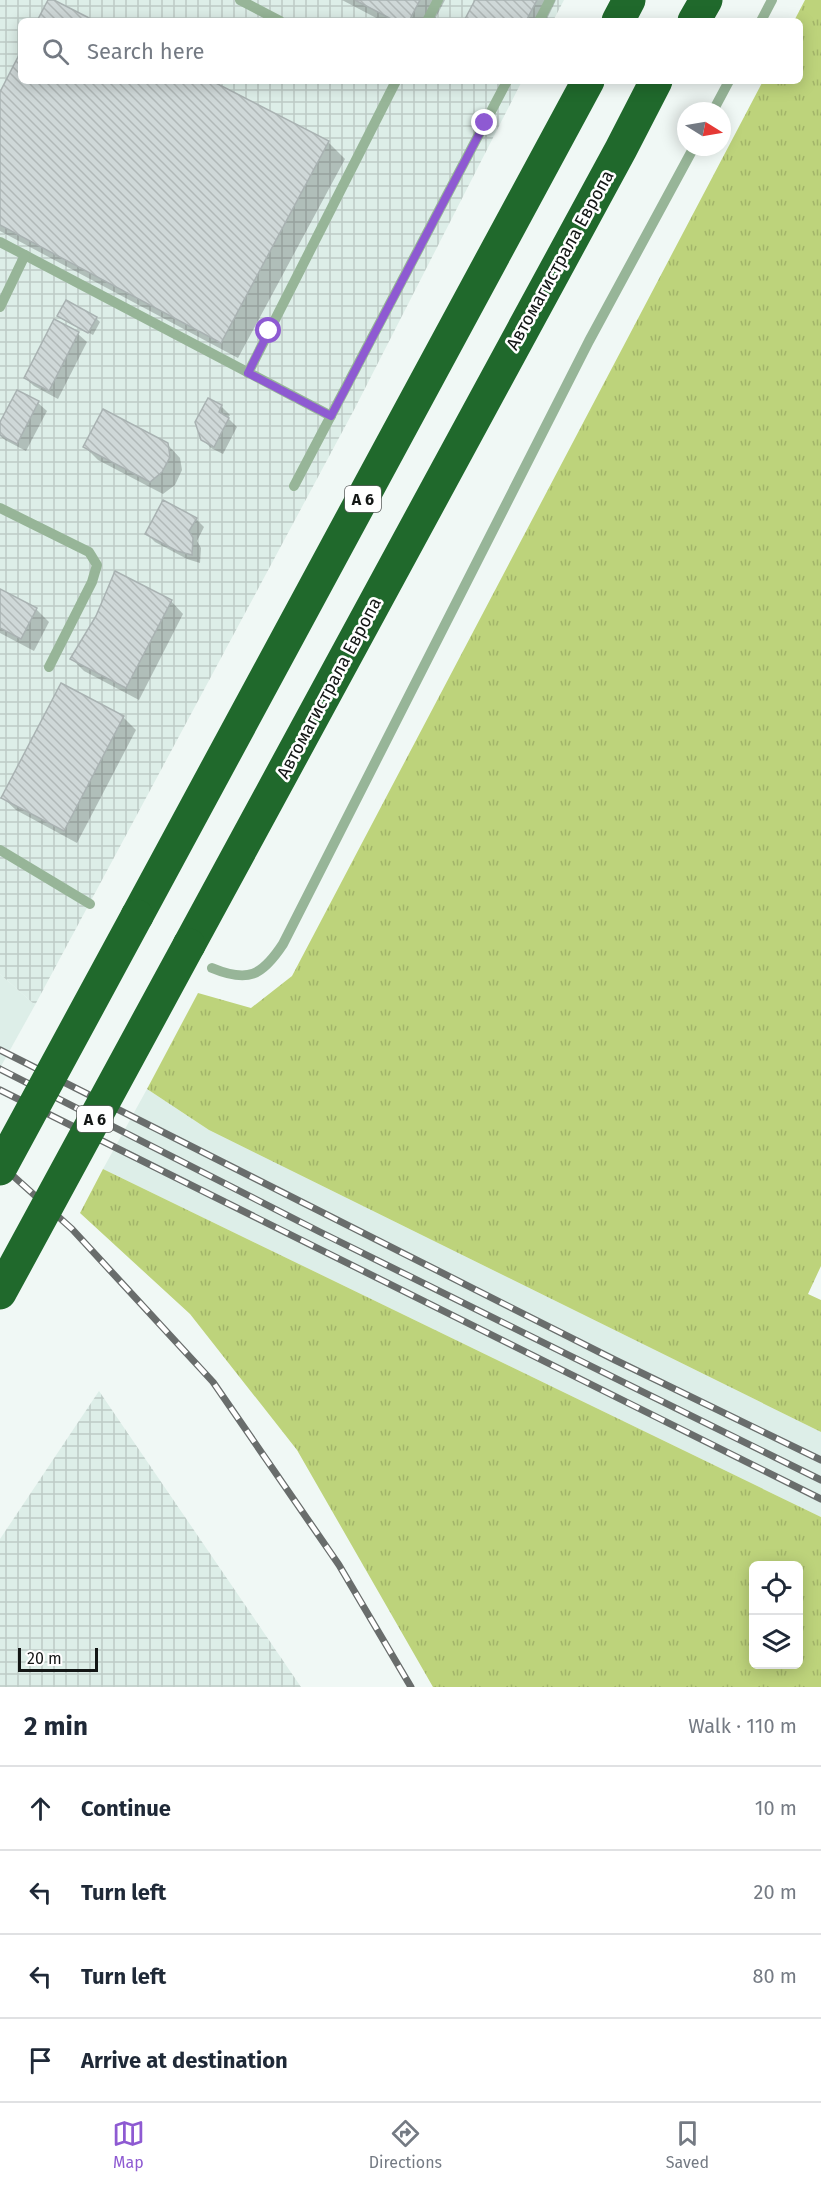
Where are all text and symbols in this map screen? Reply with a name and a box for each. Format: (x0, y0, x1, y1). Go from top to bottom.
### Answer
search box (18, 18, 803, 84)
icon: search (39, 35, 72, 68)
text: Search here (87, 38, 205, 65)
north arrow (677, 102, 731, 156)
route end (471, 109, 497, 135)
street label: Автомагистрала Европа (501, 166, 619, 354)
route start (255, 317, 281, 343)
road number: A 6 (345, 486, 381, 512)
street label: Автомагистрала Европа (272, 594, 386, 782)
road number: A 6 (77, 1106, 113, 1132)
map controls (749, 1561, 803, 1669)
button: locate (749, 1561, 803, 1615)
button: layers (749, 1615, 803, 1669)
scale bar (18, 1645, 98, 1672)
text: 20 m (27, 1649, 62, 1668)
text: 2 min (24, 1711, 88, 1742)
text: Walk · 110 m (688, 1714, 797, 1738)
icon: ahead (24, 1792, 57, 1825)
text: Continue (81, 1795, 171, 1822)
text: 10 m (755, 1796, 797, 1820)
icon: left (24, 1876, 57, 1909)
text: Turn left (81, 1879, 166, 1906)
text: 20 m (754, 1880, 797, 1904)
icon: left (24, 1960, 57, 1993)
text: Turn left (81, 1963, 166, 1990)
text: 80 m (752, 1964, 797, 1988)
icon: arrive (24, 2044, 57, 2077)
text: Arrive at destination (81, 2047, 288, 2074)
tab: Map (112, 2117, 145, 2172)
tab: Directions (369, 2117, 442, 2172)
tab: Saved (666, 2117, 709, 2172)

